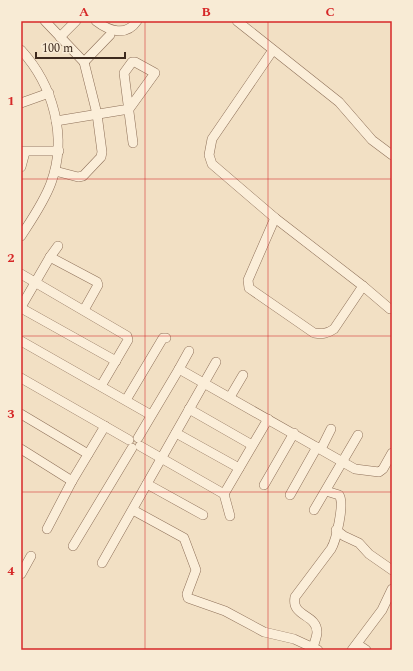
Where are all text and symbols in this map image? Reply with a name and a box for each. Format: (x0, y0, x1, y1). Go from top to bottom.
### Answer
text: A (79, 2, 89, 22)
text: B (201, 2, 211, 22)
text: C (325, 2, 335, 22)
scale bar (36, 34, 125, 60)
text: 100 m (42, 39, 73, 58)
text: 1 (7, 91, 15, 111)
text: 2 (7, 248, 15, 268)
text: 3 (7, 404, 15, 424)
text: 4 (7, 561, 15, 581)

